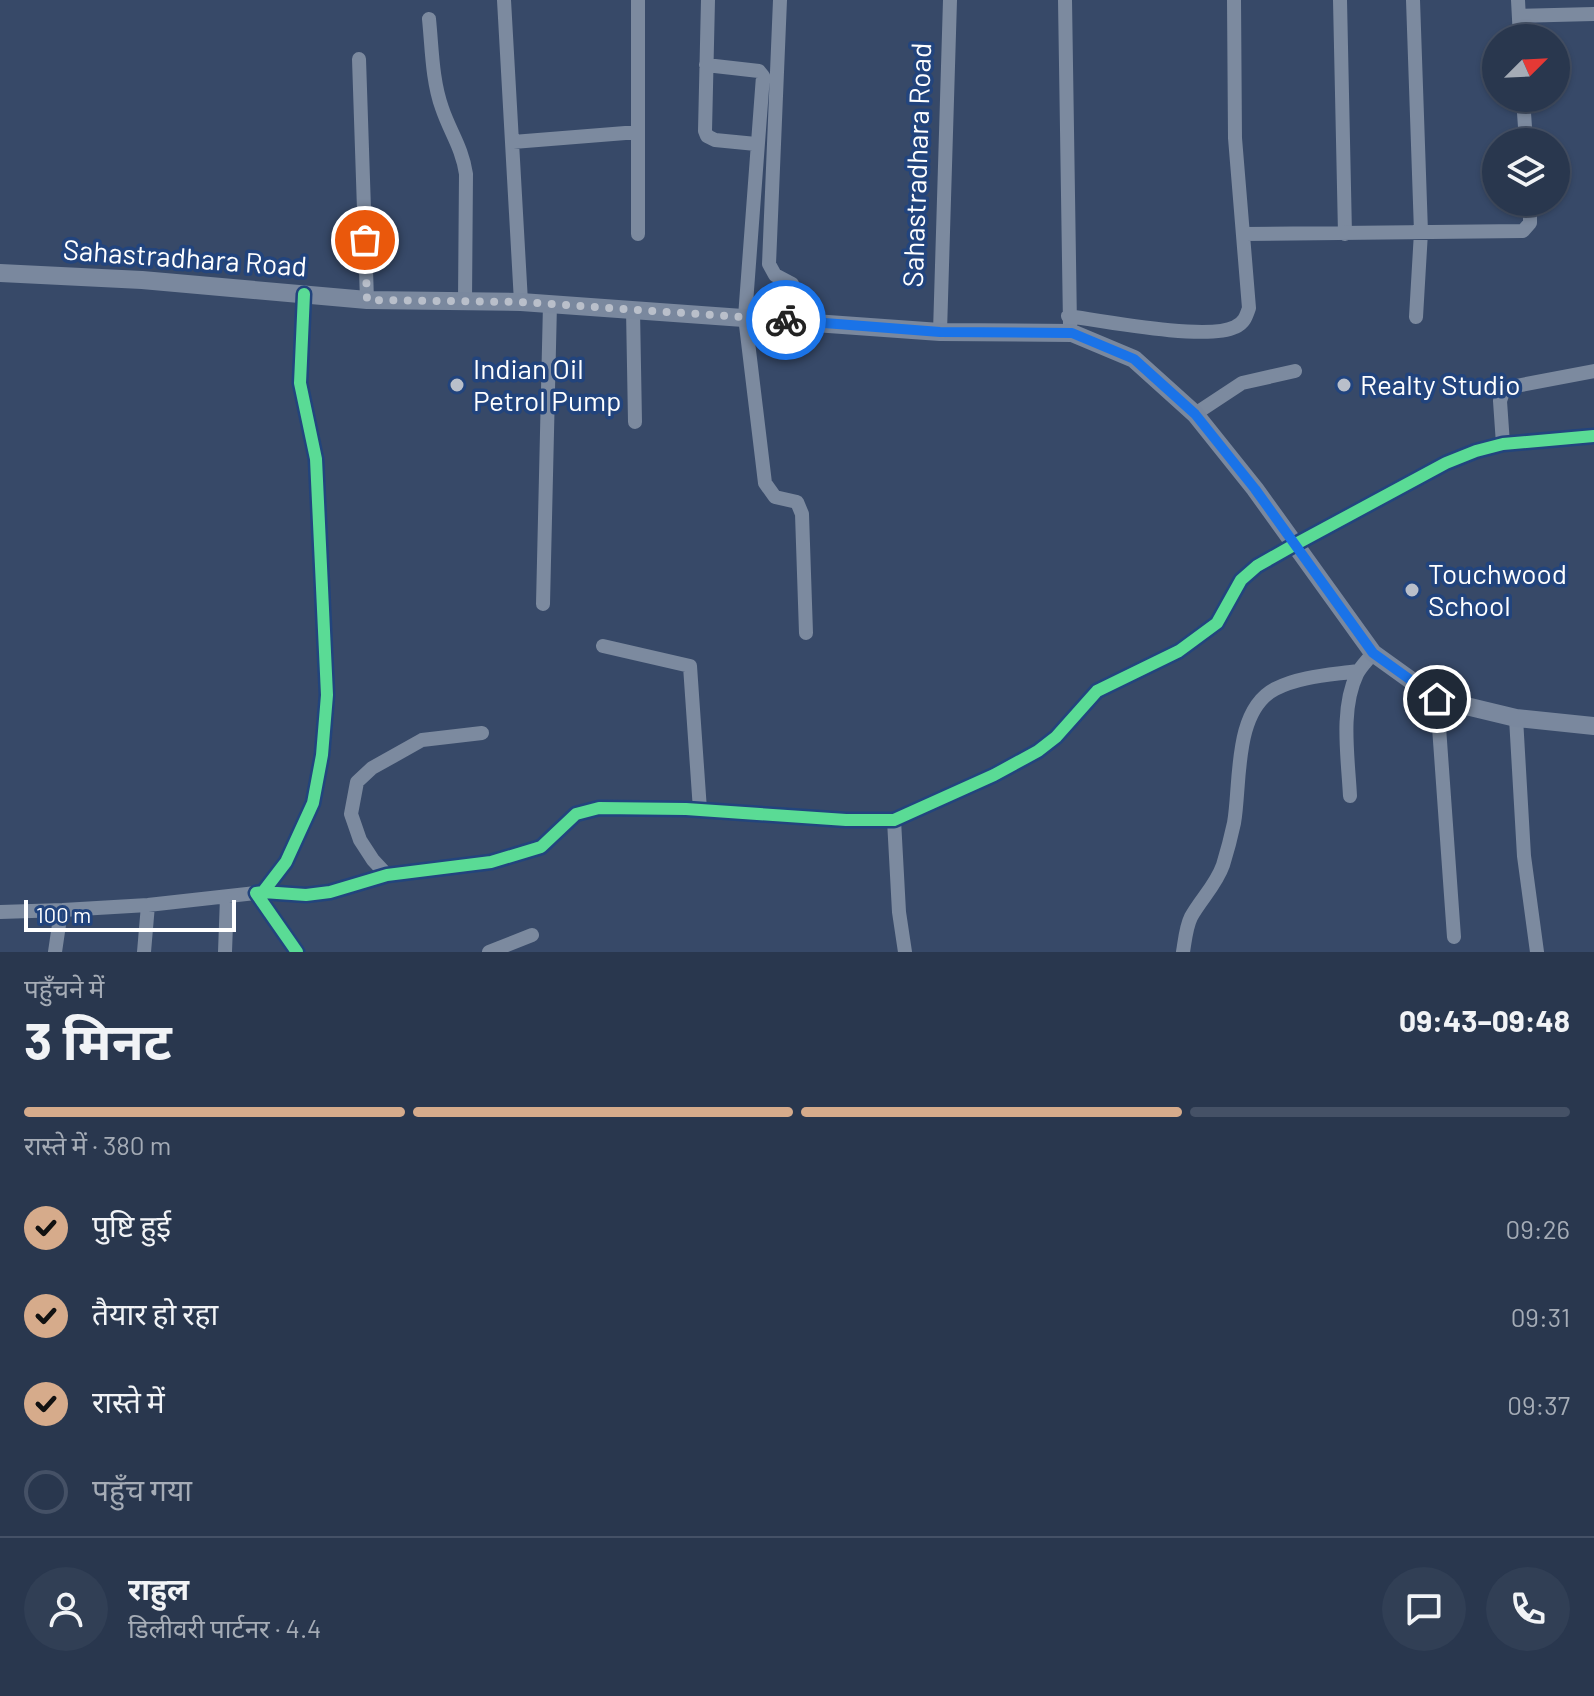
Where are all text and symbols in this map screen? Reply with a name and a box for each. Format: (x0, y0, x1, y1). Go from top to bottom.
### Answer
north arrow (1482, 24, 1570, 112)
map controls (1482, 24, 1570, 216)
street label: Sahastradhara Road (895, 42, 937, 288)
button: layers (1482, 128, 1570, 216)
pin (331, 206, 399, 274)
icon: bag (343, 218, 387, 262)
street label: Sahastradhara Road (62, 232, 308, 282)
courier (746, 280, 826, 360)
icon: bike (764, 298, 808, 342)
place label: Indian Oil Petrol Pump (473, 351, 622, 417)
place label: Realty Studio (1360, 367, 1521, 401)
marker: Indian Oil Petrol Pump (448, 376, 466, 394)
marker: Realty Studio (1335, 376, 1353, 394)
place label: Touchwood School (1428, 556, 1567, 622)
marker: Touchwood School (1403, 581, 1421, 599)
pin (1403, 665, 1471, 733)
icon: home (1415, 677, 1459, 721)
scale bar (24, 896, 236, 932)
text: 100 m (36, 901, 91, 927)
text: पहुँचने में (24, 972, 104, 1003)
text: 09:43–09:48 (1399, 1002, 1570, 1038)
text: 3 मिनट (24, 1008, 172, 1070)
text: रास्ते में · 380 m (24, 1129, 171, 1160)
icon: check (24, 1206, 68, 1250)
text: पुष्टि हुई (92, 1207, 171, 1243)
text: 09:26 (1506, 1213, 1570, 1244)
icon: check (24, 1294, 68, 1338)
text: तैयार हो रहा (92, 1295, 218, 1331)
text: 09:31 (1511, 1301, 1570, 1332)
icon: check (24, 1382, 68, 1426)
text: रास्ते में (92, 1383, 165, 1419)
text: 09:37 (1507, 1389, 1570, 1420)
text: पहुँच गया (92, 1471, 192, 1507)
button: person (24, 1567, 108, 1651)
button: chat (1382, 1567, 1466, 1651)
button: phone (1486, 1567, 1570, 1651)
text: राहुल (128, 1570, 189, 1606)
text: डिलीवरी पार्टनर · 4.4 (128, 1612, 321, 1643)

